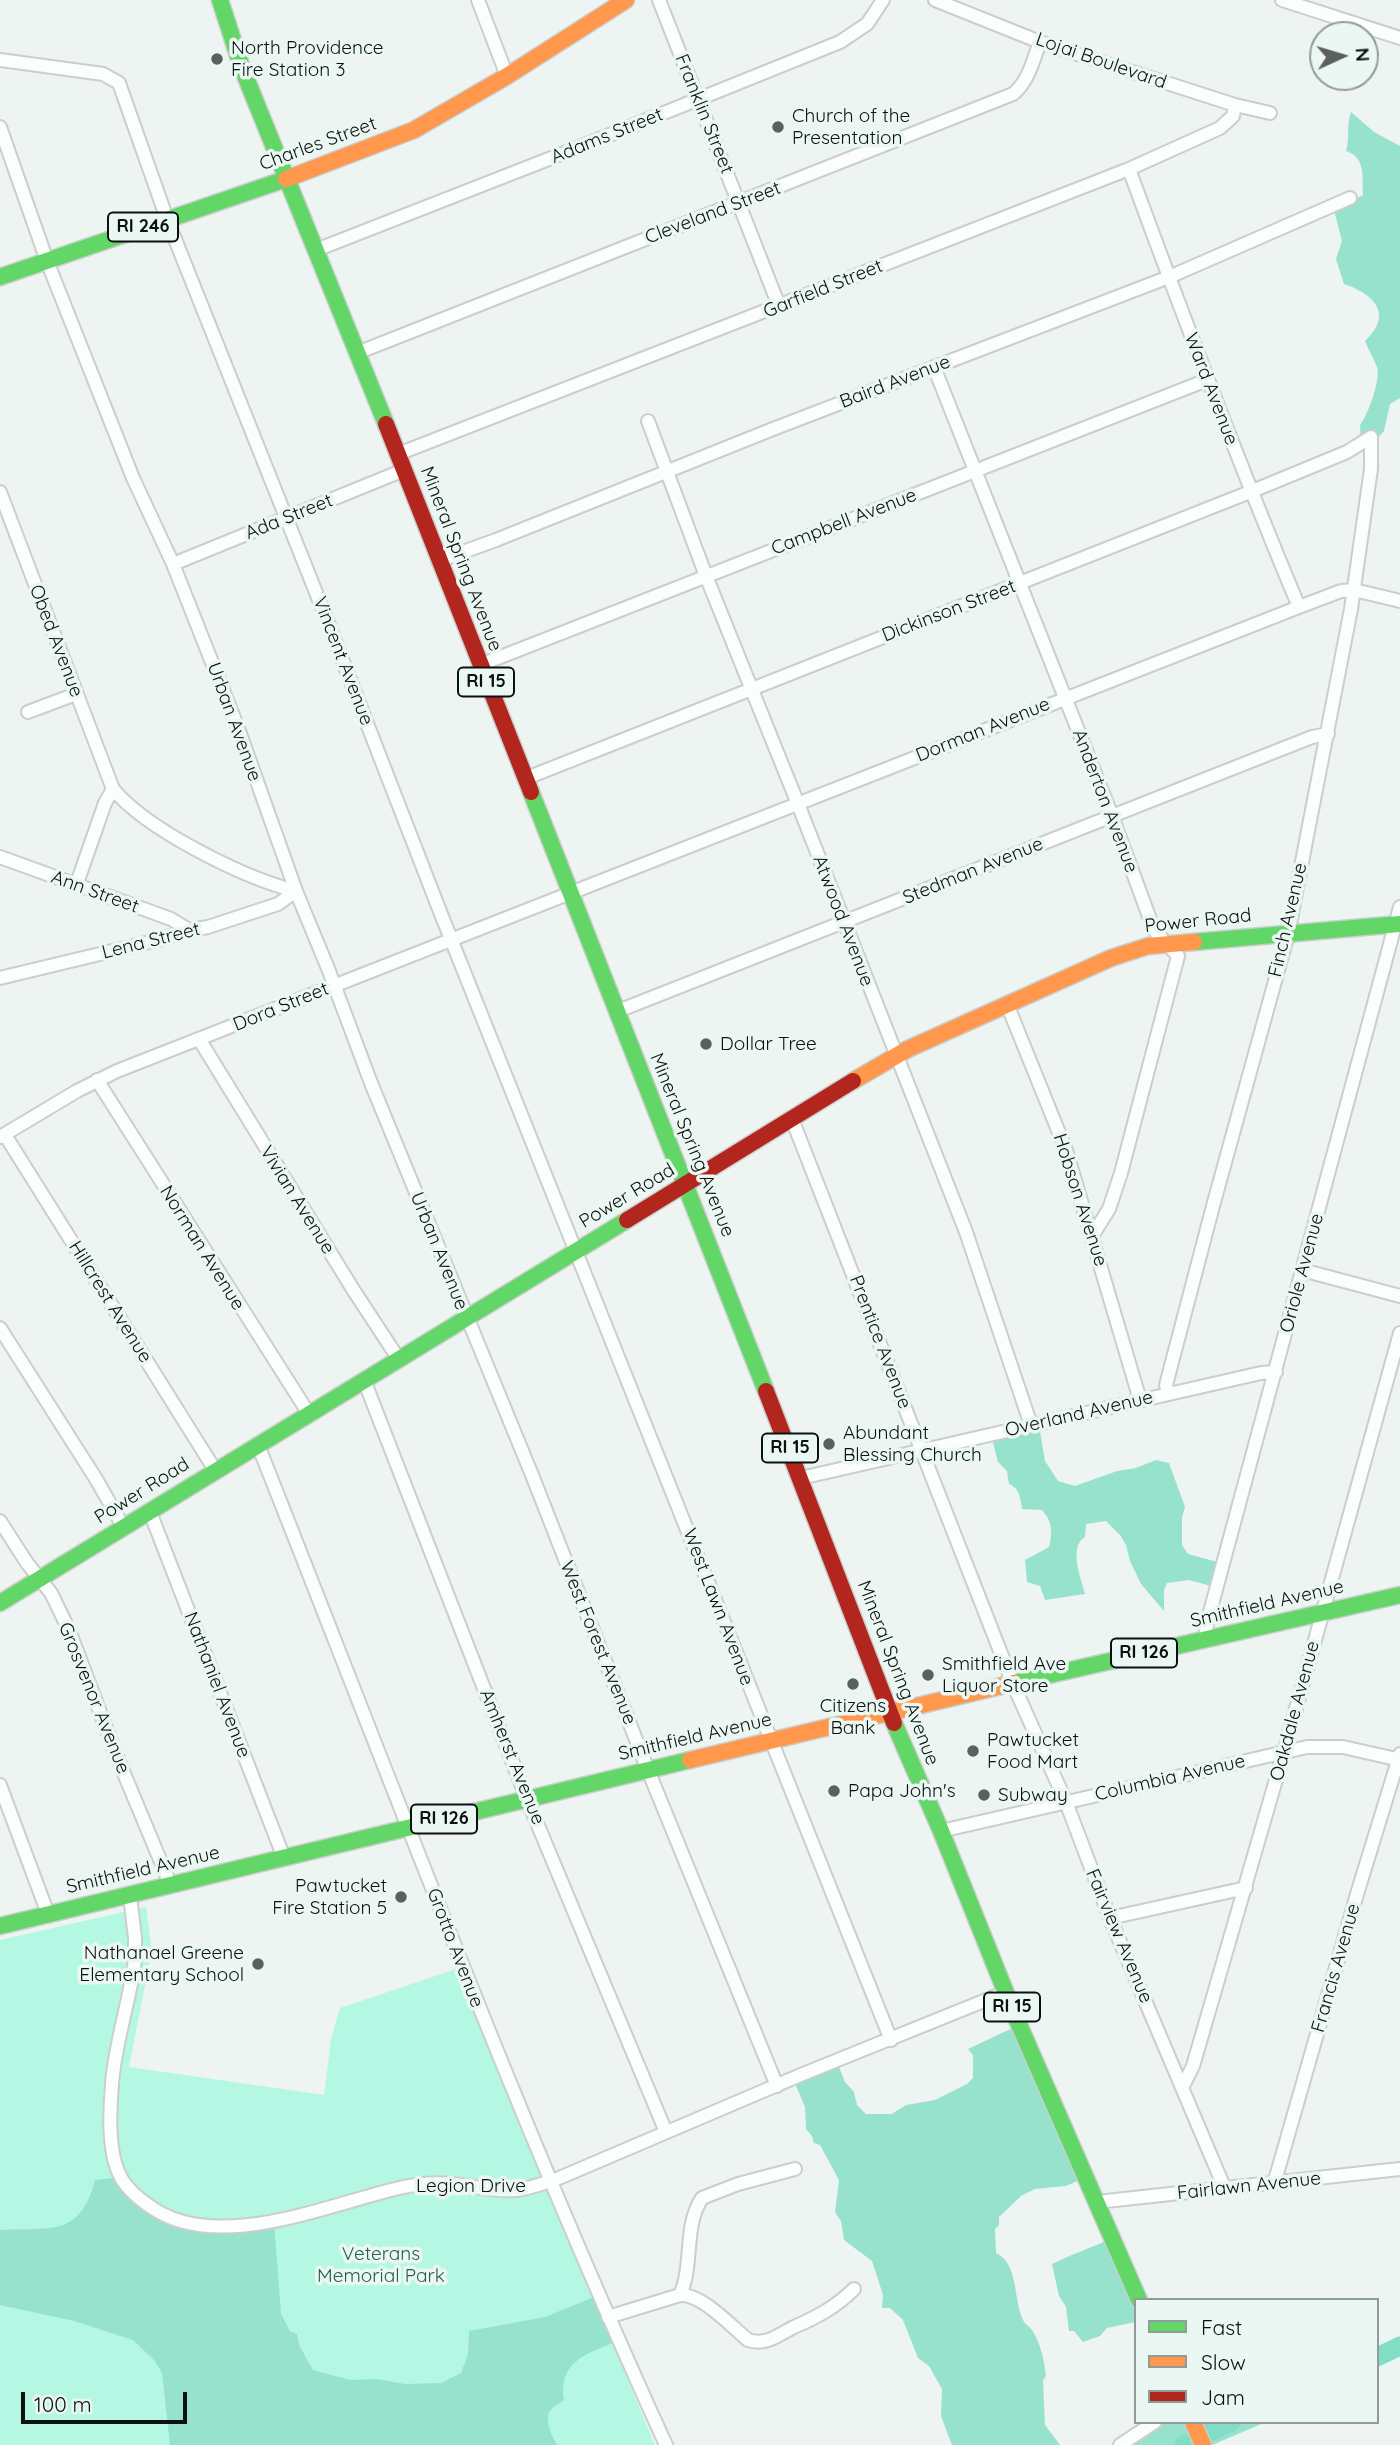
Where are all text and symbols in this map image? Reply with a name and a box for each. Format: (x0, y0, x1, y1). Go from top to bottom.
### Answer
north arrow (1309, 21, 1379, 91)
street label: Lojai Boulevard (1033, 28, 1169, 94)
place label: North Providence Fire Station 3 (231, 37, 384, 81)
text: N (1350, 47, 1375, 62)
marker: North Providence Fire Station 3 (209, 51, 225, 67)
street label: Franklin Street (670, 51, 738, 177)
street label: Adams Street (548, 103, 666, 169)
place label: Church of the Presentation (792, 105, 910, 149)
street label: Charles Street (256, 112, 380, 176)
marker: Church of the Presentation (770, 119, 786, 135)
street label: Cleveland Street (642, 177, 784, 249)
road number: RI 246 (108, 212, 178, 242)
street label: Garfield Street (760, 255, 886, 323)
street label: Ward Avenue (1179, 330, 1243, 448)
street label: Baird Avenue (837, 350, 953, 414)
street label: Mineral Spring Avenue (415, 463, 507, 655)
street label: Campbell Avenue (768, 484, 920, 560)
street label: Ada Street (242, 489, 336, 545)
street label: Dickinson Street (879, 575, 1019, 647)
street label: Obed Avenue (24, 582, 88, 700)
street label: Vincent Avenue (308, 594, 378, 728)
street label: Urban Avenue (202, 659, 266, 785)
road number: RI 15 (458, 668, 514, 696)
street label: Dorman Avenue (913, 693, 1053, 767)
street label: Anderton Avenue (1067, 726, 1143, 876)
street label: Stedman Avenue (900, 832, 1046, 910)
street label: Atwood Avenue (808, 852, 878, 990)
street label: Finch Avenue (1264, 861, 1312, 979)
street label: Ann Street (48, 866, 142, 918)
street label: Power Road (1143, 904, 1253, 938)
street label: Lena Street (100, 918, 202, 964)
street label: Dora Street (230, 978, 332, 1036)
place label: Dollar Tree (720, 1033, 817, 1055)
marker: Dollar Tree (698, 1036, 714, 1052)
street label: Mineral Spring Avenue (645, 1050, 739, 1240)
street label: Hobson Avenue (1048, 1131, 1112, 1269)
street label: Vivian Avenue (255, 1142, 339, 1258)
street label: Power Road (575, 1159, 679, 1233)
street label: Norman Avenue (155, 1181, 249, 1315)
street label: Urban Avenue (405, 1189, 473, 1313)
street label: Oriole Avenue (1275, 1211, 1329, 1335)
street label: Hillcrest Avenue (63, 1237, 157, 1367)
street label: Prentice Avenue (844, 1272, 916, 1412)
street label: Overland Avenue (1003, 1386, 1155, 1442)
place label: Abundant Blessing Church (843, 1422, 982, 1466)
road number: RI 15 (762, 1434, 818, 1462)
marker: Abundant Blessing Church (821, 1436, 837, 1452)
street label: Power Road (90, 1453, 194, 1529)
street label: West Lawn Avenue (678, 1525, 758, 1689)
street label: West Forest Avenue (555, 1558, 641, 1728)
street label: Smithfield Avenue (1188, 1575, 1346, 1633)
street label: Mineral Spring Avenue (852, 1577, 944, 1769)
street label: Nathaniel Avenue (179, 1609, 255, 1761)
street label: Grosvenor Avenue (53, 1619, 135, 1777)
road number: RI 126 (1111, 1638, 1177, 1668)
street label: Oakdale Avenue (1265, 1639, 1325, 1783)
place label: Smithfield Ave Liquor Store (942, 1653, 1066, 1697)
marker: Smithfield Ave Liquor Store (920, 1667, 936, 1683)
marker: Citizens Bank (845, 1676, 861, 1692)
street label: Amherst Avenue (474, 1686, 550, 1828)
place label: Citizens Bank (820, 1695, 886, 1739)
street label: Smithfield Avenue (616, 1708, 774, 1766)
place label: Pawtucket Food Mart (987, 1729, 1079, 1773)
marker: Pawtucket Food Mart (965, 1743, 981, 1759)
street label: Columbia Avenue (1093, 1750, 1247, 1806)
place label: Papa John's (848, 1780, 956, 1802)
marker: Papa John's (826, 1783, 842, 1799)
place label: Subway (998, 1784, 1068, 1806)
marker: Subway (976, 1787, 992, 1803)
road number: RI 126 (411, 1804, 477, 1833)
street label: Smithfield Avenue (64, 1841, 222, 1899)
street label: Fairview Avenue (1080, 1865, 1158, 2007)
place label: Pawtucket Fire Station 5 (272, 1875, 387, 1919)
street label: Grotto Avenue (422, 1885, 488, 2011)
marker: Pawtucket Fire Station 5 (393, 1889, 409, 1905)
street label: Francis Avenue (1307, 1901, 1365, 2035)
place label: Nathanael Greene Elementary School (79, 1942, 244, 1986)
marker: Nathanael Greene Elementary School (250, 1956, 266, 1972)
road number: RI 15 (984, 1993, 1040, 2022)
street label: Fairlawn Avenue (1176, 2167, 1322, 2205)
street label: Legion Drive (416, 2175, 526, 2197)
park label: Veterans Memorial Park (317, 2243, 445, 2287)
legend (1134, 2298, 1379, 2424)
text: Fast (1201, 2314, 1242, 2340)
text: Slow (1201, 2349, 1246, 2375)
scale bar (24, 2378, 191, 2422)
text: Jam (1201, 2384, 1245, 2410)
text: 100 m (34, 2391, 92, 2417)

